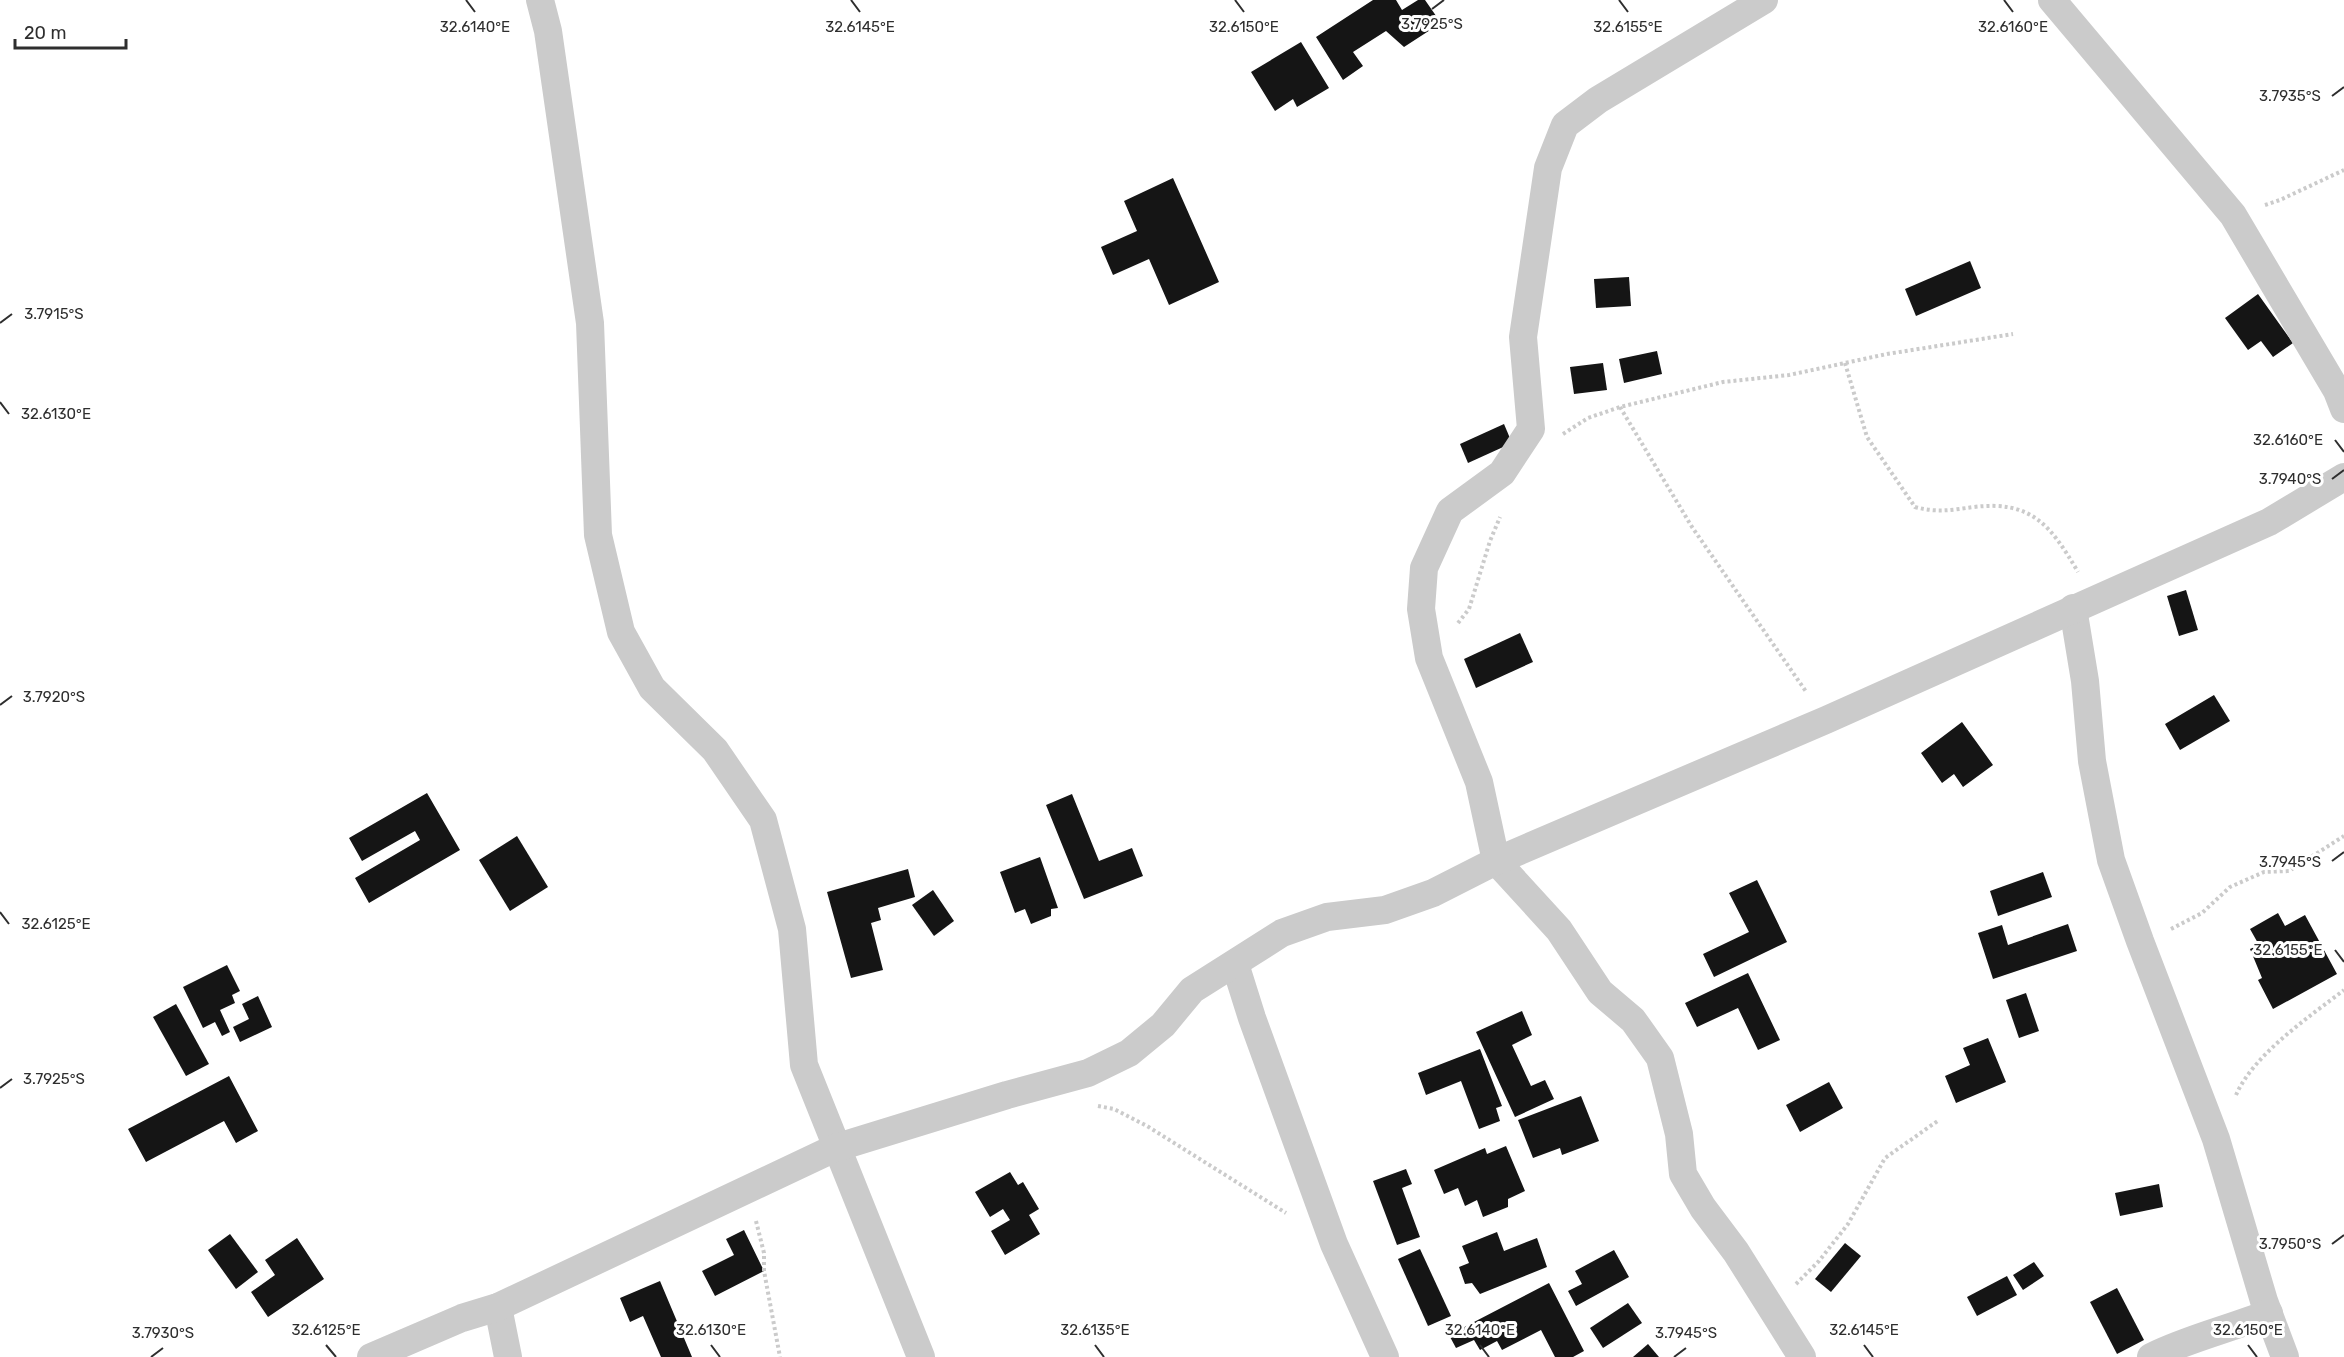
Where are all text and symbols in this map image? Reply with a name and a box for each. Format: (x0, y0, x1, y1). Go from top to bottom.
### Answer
scale bar (15, 12, 126, 50)
text: 3.7925°S (1401, 15, 1463, 33)
text: 32.6140°E (440, 18, 510, 36)
text: 32.6145°E (825, 18, 895, 36)
text: 32.6150°E (1209, 18, 1279, 36)
text: 32.6155°E (1593, 18, 1663, 36)
text: 32.6160°E (1978, 18, 2048, 36)
text: 20 m (24, 22, 66, 44)
text: 3.7935°S (2259, 87, 2321, 105)
text: 3.7915°S (24, 305, 84, 323)
text: 32.6130°E (21, 405, 91, 423)
text: 32.6160°E (2253, 431, 2323, 449)
text: 3.7940°S (2259, 470, 2321, 488)
text: 3.7920°S (23, 688, 85, 706)
text: 3.7945°S (2259, 853, 2321, 871)
text: 32.6125°E (21, 915, 91, 933)
text: 32.6155°E (2253, 941, 2323, 959)
text: 3.7925°S (23, 1070, 85, 1088)
text: 3.7950°S (2259, 1235, 2321, 1253)
text: 32.6125°E (291, 1321, 361, 1339)
text: 32.6130°E (676, 1321, 746, 1339)
text: 32.6135°E (1060, 1321, 1130, 1339)
text: 32.6140°E (1445, 1321, 1515, 1339)
text: 32.6145°E (1829, 1321, 1899, 1339)
text: 32.6150°E (2213, 1321, 2283, 1339)
text: 3.7930°S (132, 1324, 194, 1342)
text: 3.7945°S (1655, 1324, 1717, 1342)

